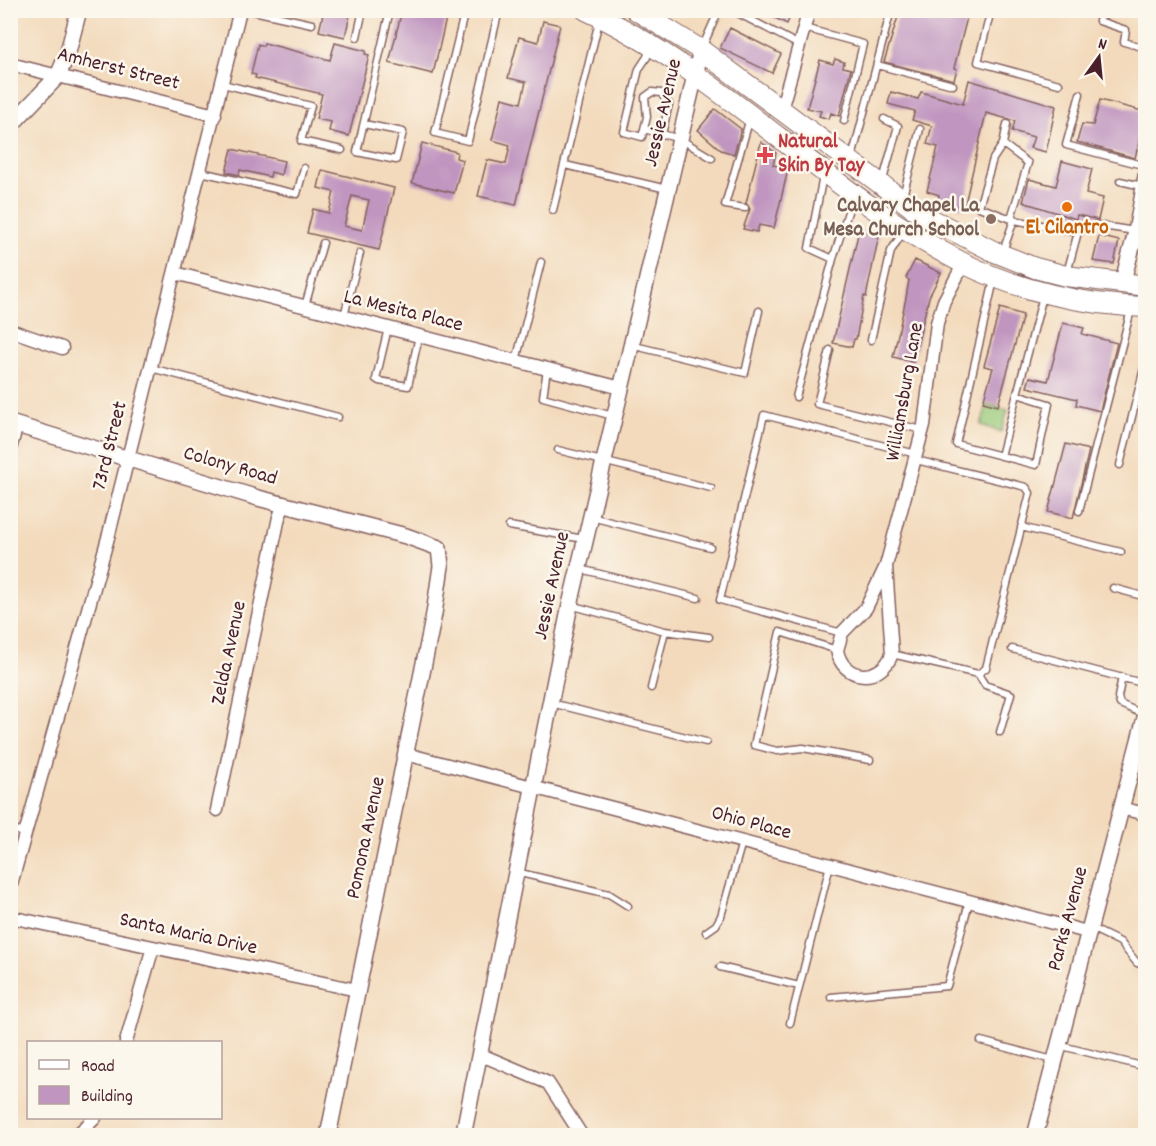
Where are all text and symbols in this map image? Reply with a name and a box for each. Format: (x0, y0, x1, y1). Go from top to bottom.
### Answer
north arrow (1069, 27, 1129, 87)
text: N (1095, 33, 1109, 57)
street label: Amherst Street (54, 40, 182, 100)
street label: Jessie Avenue (637, 56, 691, 170)
place label: Natural Skin By Tay (778, 128, 866, 182)
marker: Natural Skin By Tay (756, 146, 774, 164)
place label: Calvary Chapel La Mesa Church School (823, 192, 980, 246)
marker: El Cilantro (1060, 200, 1074, 214)
marker: Calvary Chapel La Mesa Church School (984, 212, 998, 226)
place label: El Cilantro (1026, 214, 1109, 244)
street label: La Mesita Place (340, 283, 466, 341)
street label: Williamsburg Lane (879, 320, 933, 464)
street label: 73rd Street (85, 398, 137, 494)
street label: Colony Road (180, 439, 280, 495)
street label: Jessie Avenue (527, 529, 579, 643)
street label: Zelda Avenue (204, 598, 256, 708)
street label: Pomona Avenue (339, 774, 395, 902)
street label: Ohio Place (708, 799, 794, 849)
street label: Parks Avenue (1041, 863, 1097, 975)
street label: Santa Maria Drive (116, 906, 260, 964)
legend (27, 1041, 222, 1119)
text: Road (81, 1055, 115, 1080)
text: Building (81, 1085, 133, 1110)

